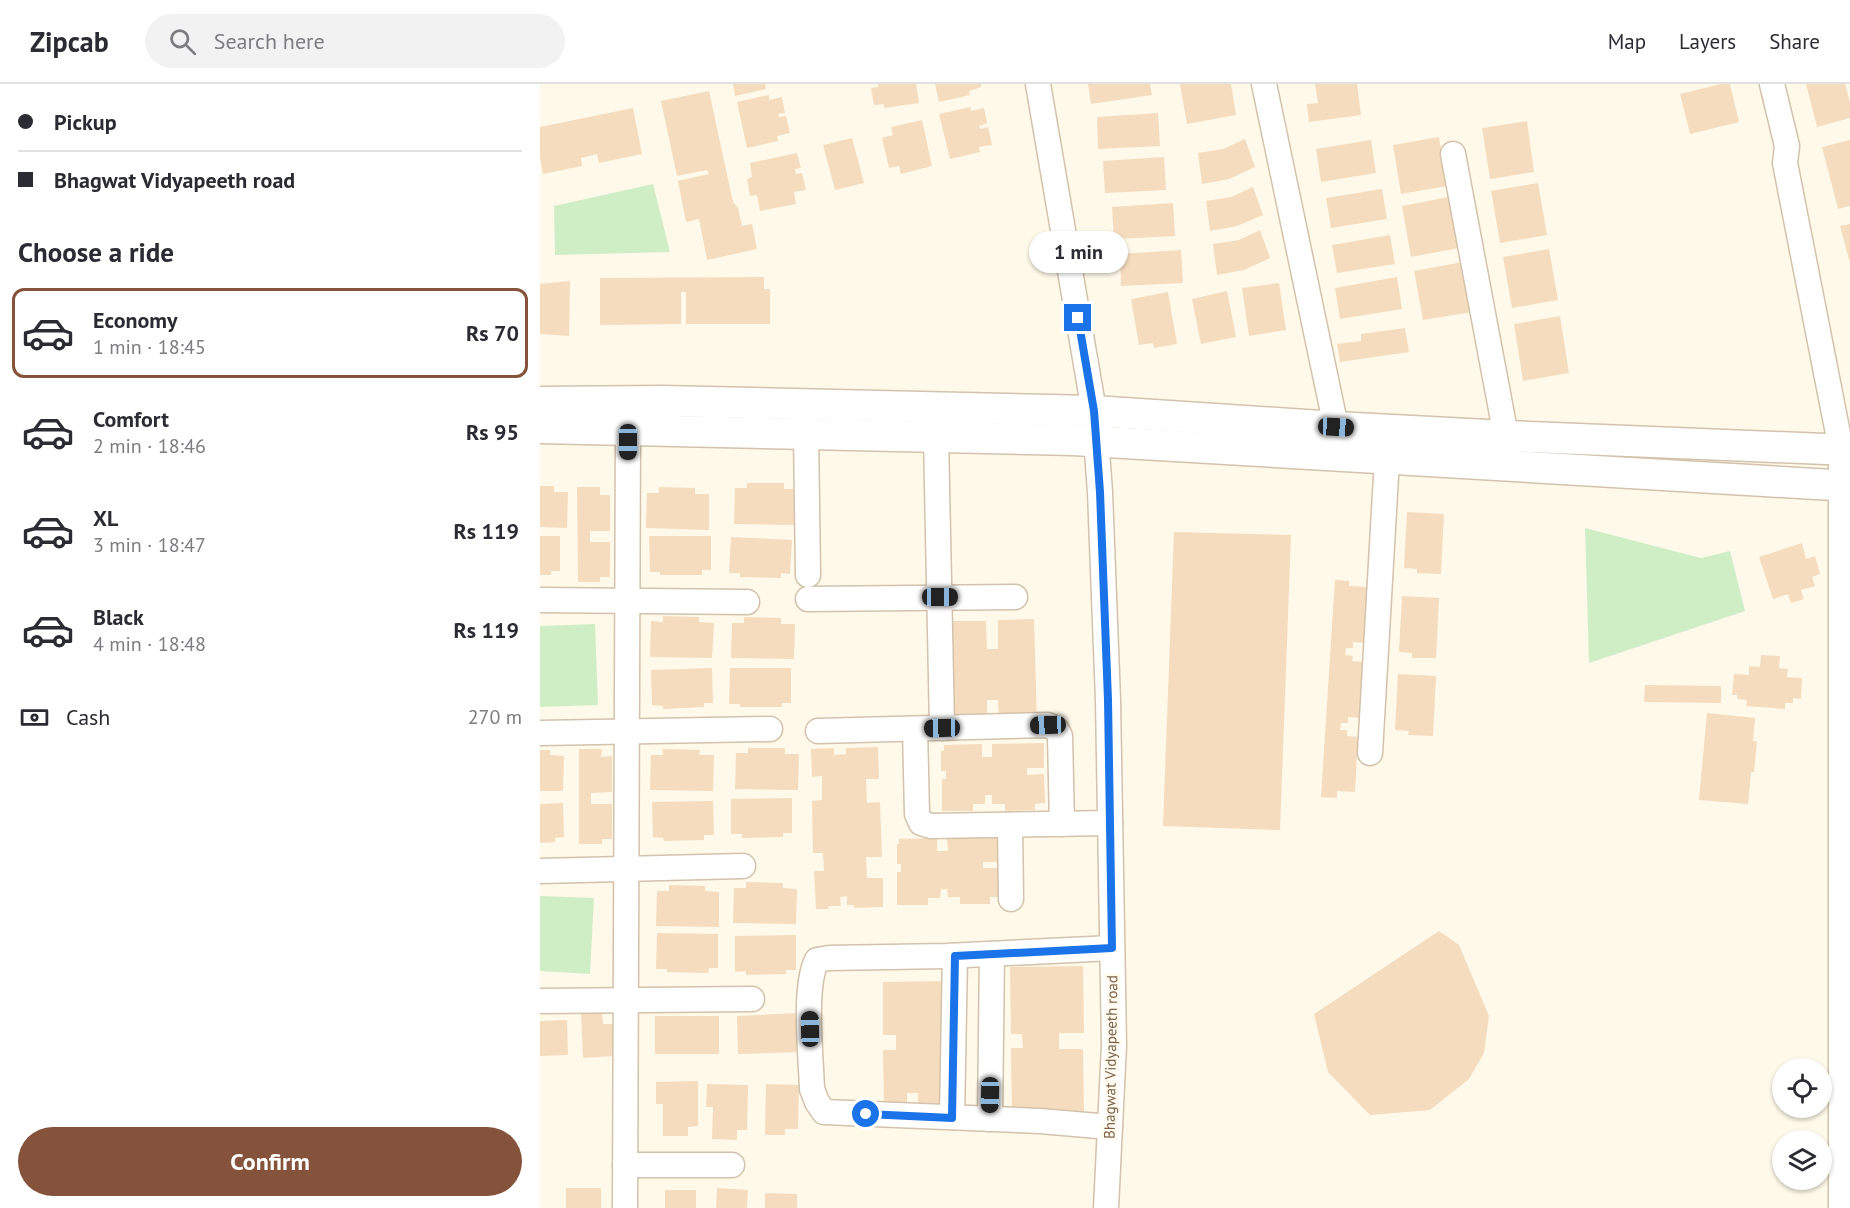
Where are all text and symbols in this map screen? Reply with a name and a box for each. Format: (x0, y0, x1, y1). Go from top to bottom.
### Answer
search box (145, 14, 565, 68)
text: Zipcab (30, 23, 109, 60)
icon: search (166, 25, 199, 58)
text: Search here (214, 27, 325, 55)
text: Map (1608, 28, 1646, 55)
text: Layers (1679, 28, 1736, 55)
text: Share (1769, 28, 1820, 55)
text: Pickup (54, 108, 117, 136)
text: Bhagwat Vidyapeeth road (54, 166, 295, 194)
callout: 1 min (1028, 231, 1128, 273)
text: Choose a ride (18, 235, 174, 269)
text: 1 min (1054, 239, 1103, 265)
route end (1064, 304, 1091, 331)
icon: car (21, 306, 75, 360)
text: Economy (93, 306, 177, 334)
text: Rs 70 (466, 319, 519, 347)
text: 1 min · 18:45 (93, 334, 206, 360)
icon: car (21, 405, 75, 459)
text: Comfort (93, 405, 169, 433)
car (1318, 417, 1354, 437)
text: Rs 95 (466, 418, 519, 446)
car (619, 424, 637, 460)
text: 2 min · 18:46 (93, 433, 206, 459)
icon: car (21, 504, 75, 558)
text: XL (93, 504, 118, 532)
text: Rs 119 (453, 517, 519, 545)
text: 3 min · 18:47 (93, 532, 206, 558)
car (922, 588, 958, 606)
icon: car (21, 603, 75, 657)
text: Black (93, 603, 144, 631)
text: Rs 119 (453, 616, 519, 644)
text: 4 min · 18:48 (93, 631, 206, 657)
icon: cash (18, 701, 51, 734)
text: Cash (66, 703, 110, 731)
text: 270 m (468, 704, 522, 730)
car (1030, 715, 1066, 735)
car (924, 719, 960, 737)
street label: Bhagwat Vidyapeeth road (1100, 975, 1121, 1139)
car (801, 1011, 819, 1047)
map controls (1772, 1058, 1832, 1190)
button: locate (1772, 1058, 1832, 1118)
car (981, 1077, 999, 1113)
route start (852, 1100, 879, 1127)
button: Confirm (18, 1127, 522, 1196)
button: layers (1772, 1130, 1832, 1190)

